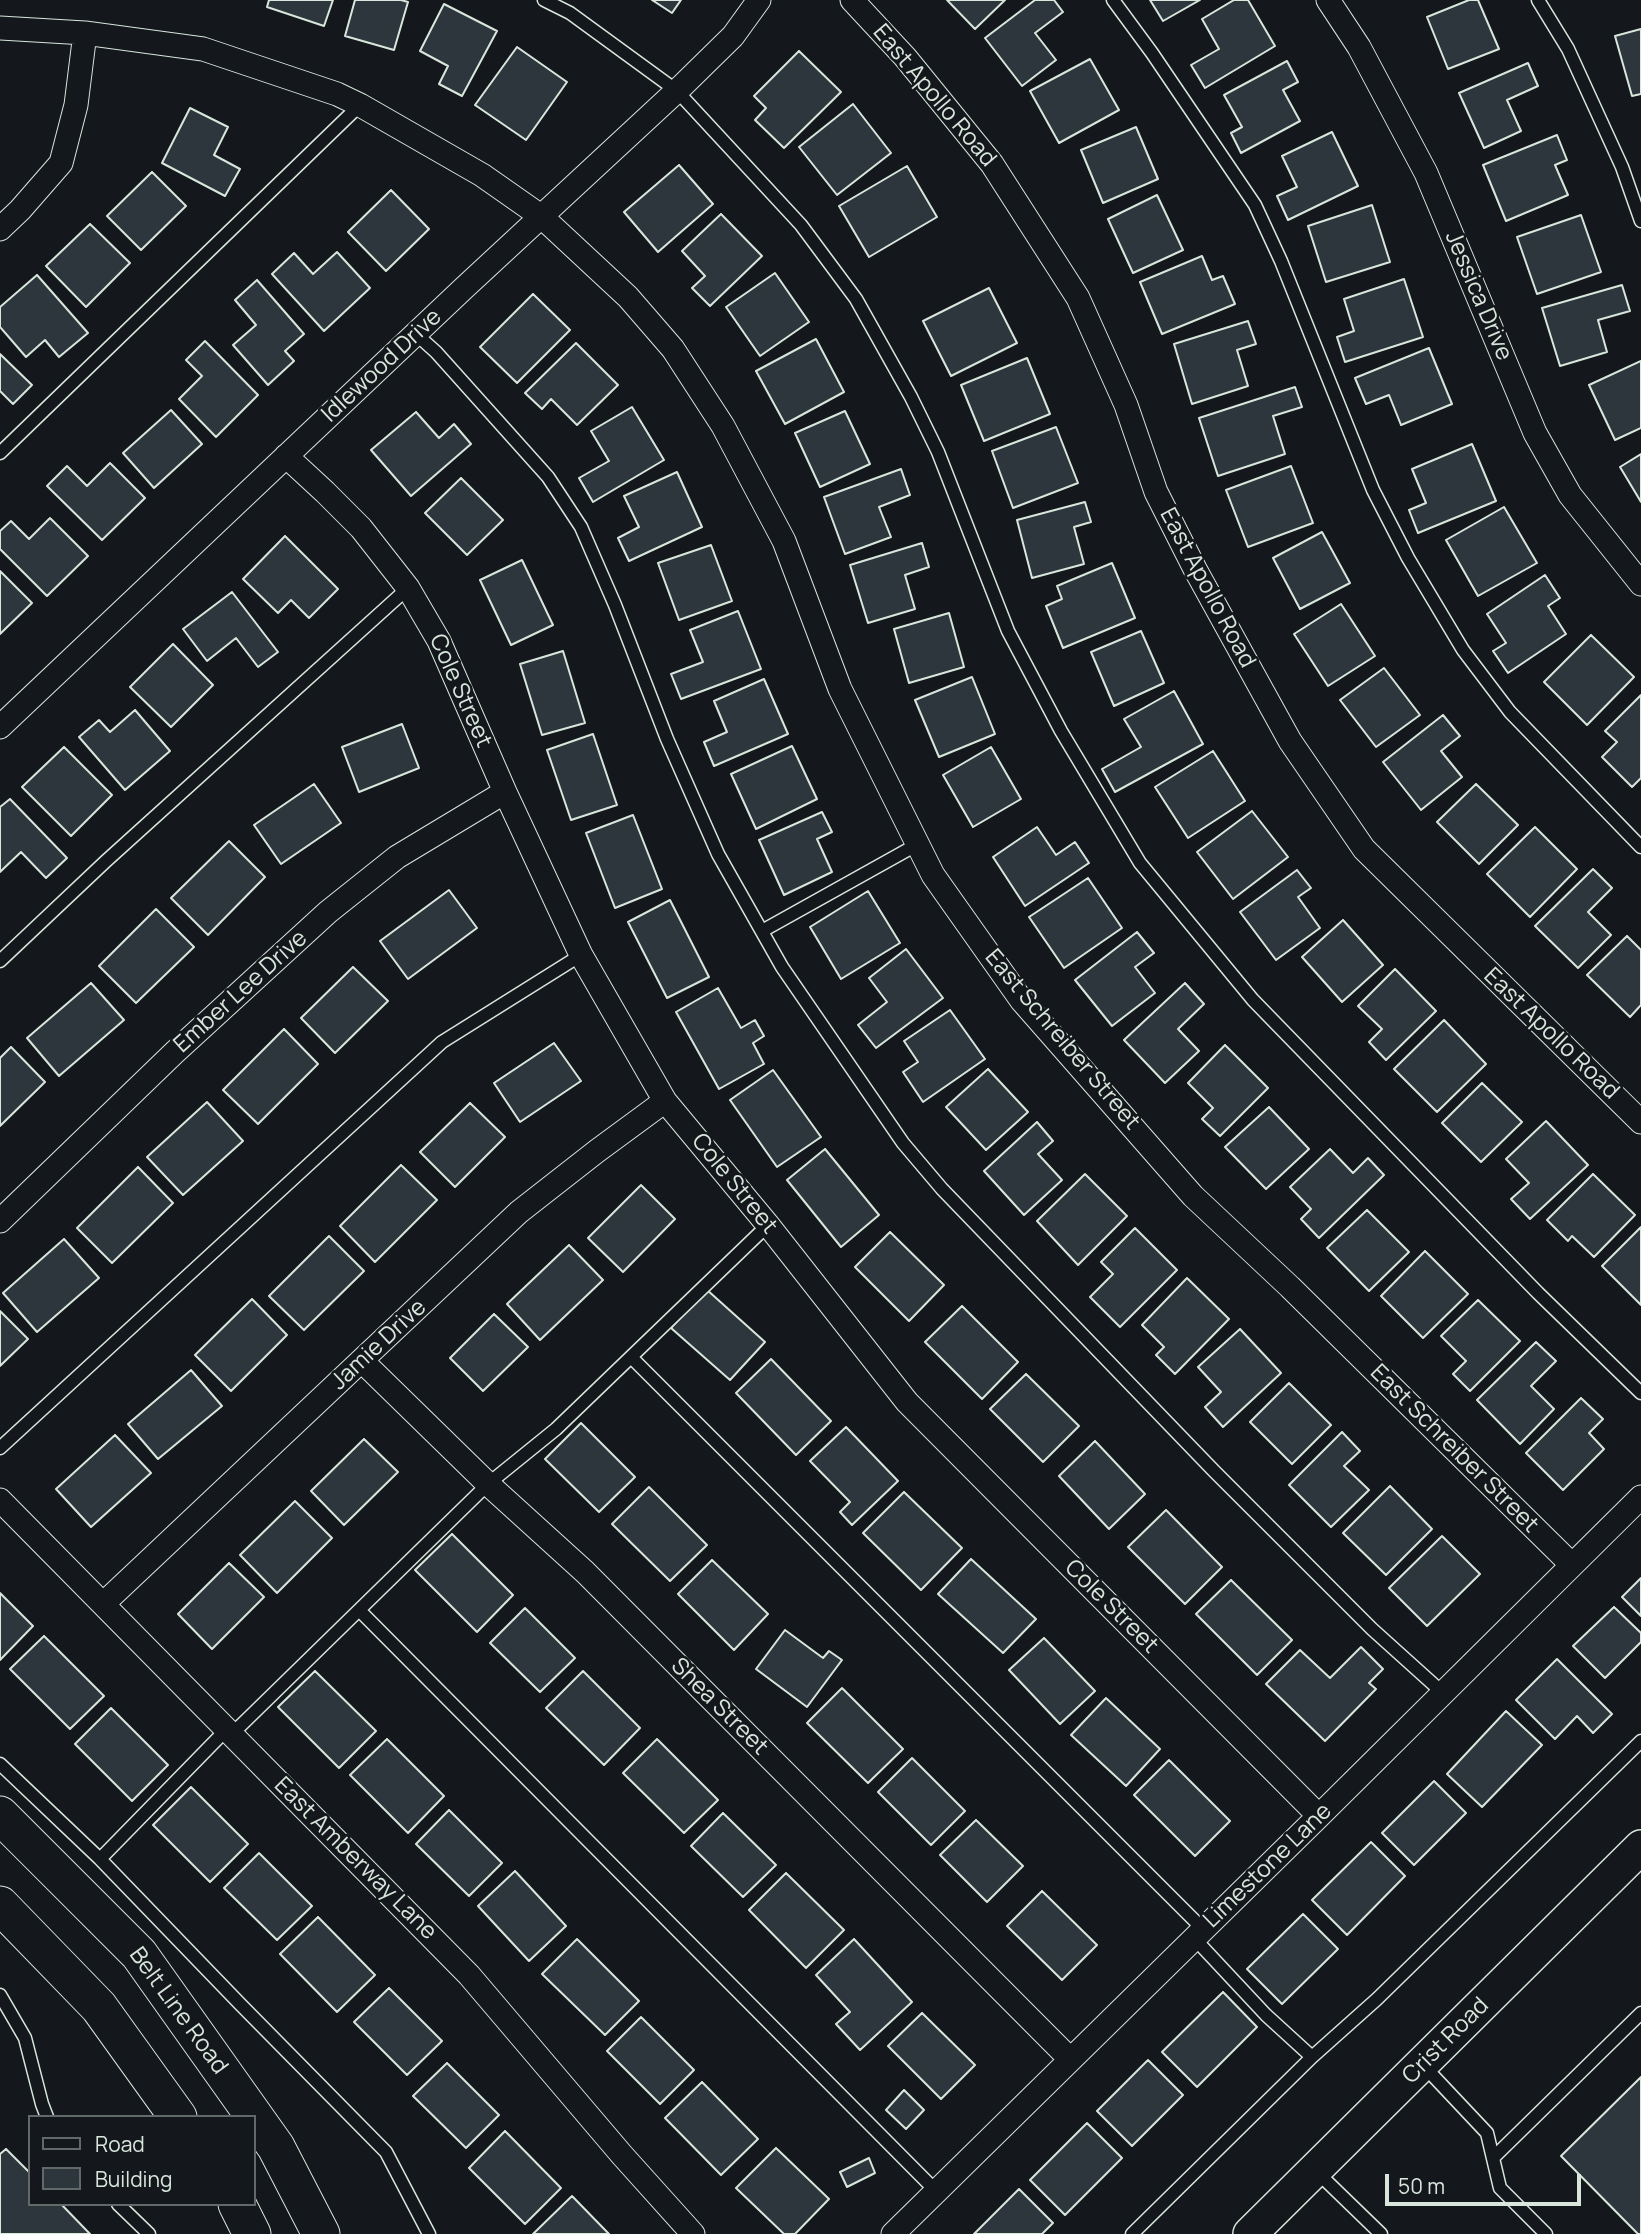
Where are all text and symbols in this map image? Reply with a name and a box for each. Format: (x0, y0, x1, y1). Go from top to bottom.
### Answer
street label: East Apollo Road (867, 19, 1001, 173)
street label: Jessica Drive (1438, 227, 1518, 365)
street label: Idlewood Drive (316, 303, 448, 429)
street label: East Apollo Road (1153, 503, 1261, 673)
street label: Cole Street (423, 630, 497, 752)
street label: Ember Lee Drive (169, 925, 313, 1059)
street label: East Schreiber Street (979, 944, 1145, 1136)
street label: East Apollo Road (1478, 963, 1624, 1105)
street label: Cole Street (685, 1128, 783, 1240)
street label: Jamie Drive (326, 1294, 432, 1396)
street label: East Schreiber Street (1364, 1359, 1544, 1539)
street label: Cole Street (1058, 1554, 1164, 1660)
street label: Shea Street (665, 1653, 773, 1761)
street label: East Amberway Lane (268, 1772, 442, 1946)
street label: Limestone Lane (1198, 1798, 1338, 1934)
street label: Belt Line Road (123, 1942, 233, 2080)
street label: Crist Road (1397, 1992, 1495, 2090)
legend (28, 2115, 256, 2206)
text: Road (95, 2130, 145, 2158)
scale bar (1389, 2160, 1585, 2204)
text: Building (95, 2165, 172, 2193)
text: 50 m (1398, 2172, 1445, 2200)

